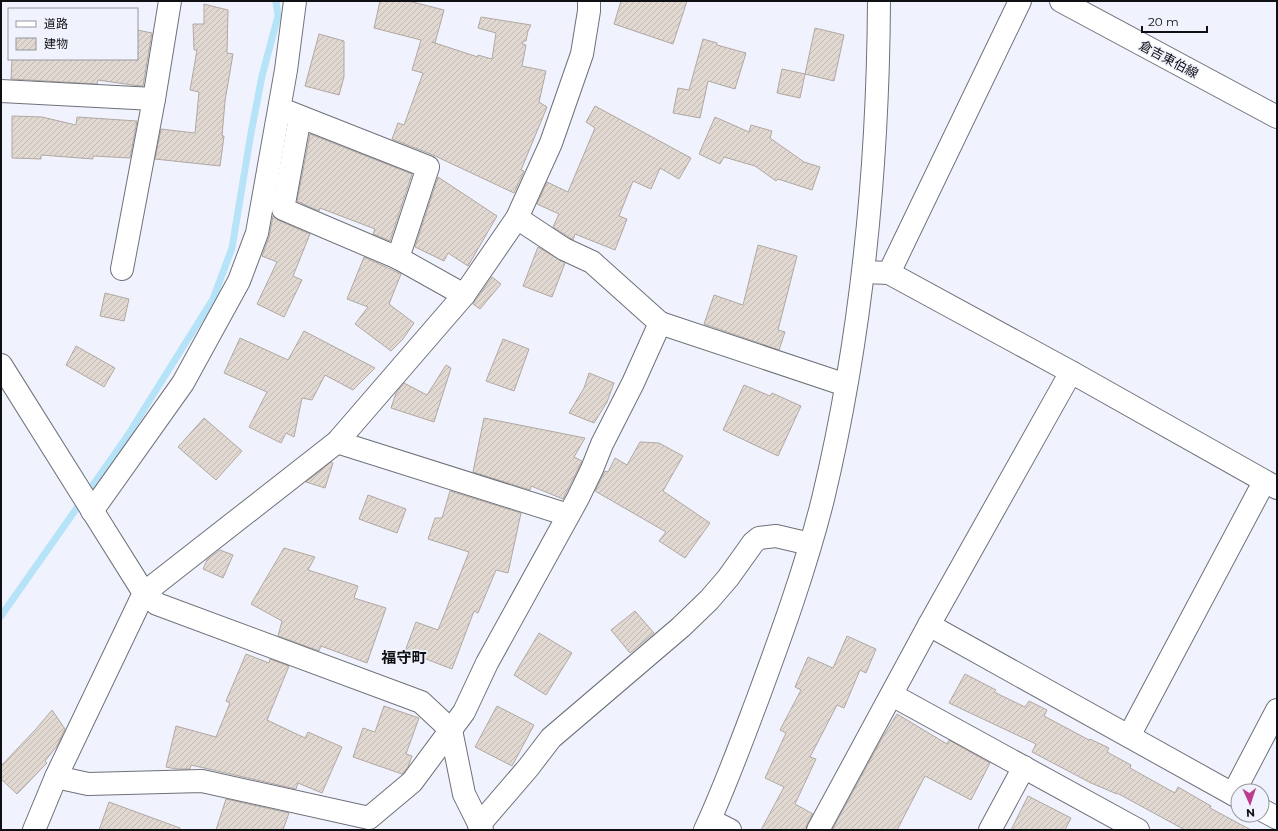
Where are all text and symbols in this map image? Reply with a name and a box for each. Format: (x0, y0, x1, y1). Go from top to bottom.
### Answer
legend (8, 8, 138, 60)
scale bar (1142, 8, 1207, 34)
text: 20 m (1148, 14, 1179, 29)
text: 道路 (44, 16, 68, 31)
text: 建物 (44, 36, 68, 51)
street label: 倉吉東伯線 (1137, 37, 1201, 81)
district label: 福守町 (380, 648, 427, 667)
north arrow (1230, 783, 1270, 823)
text: N (1246, 806, 1255, 820)

